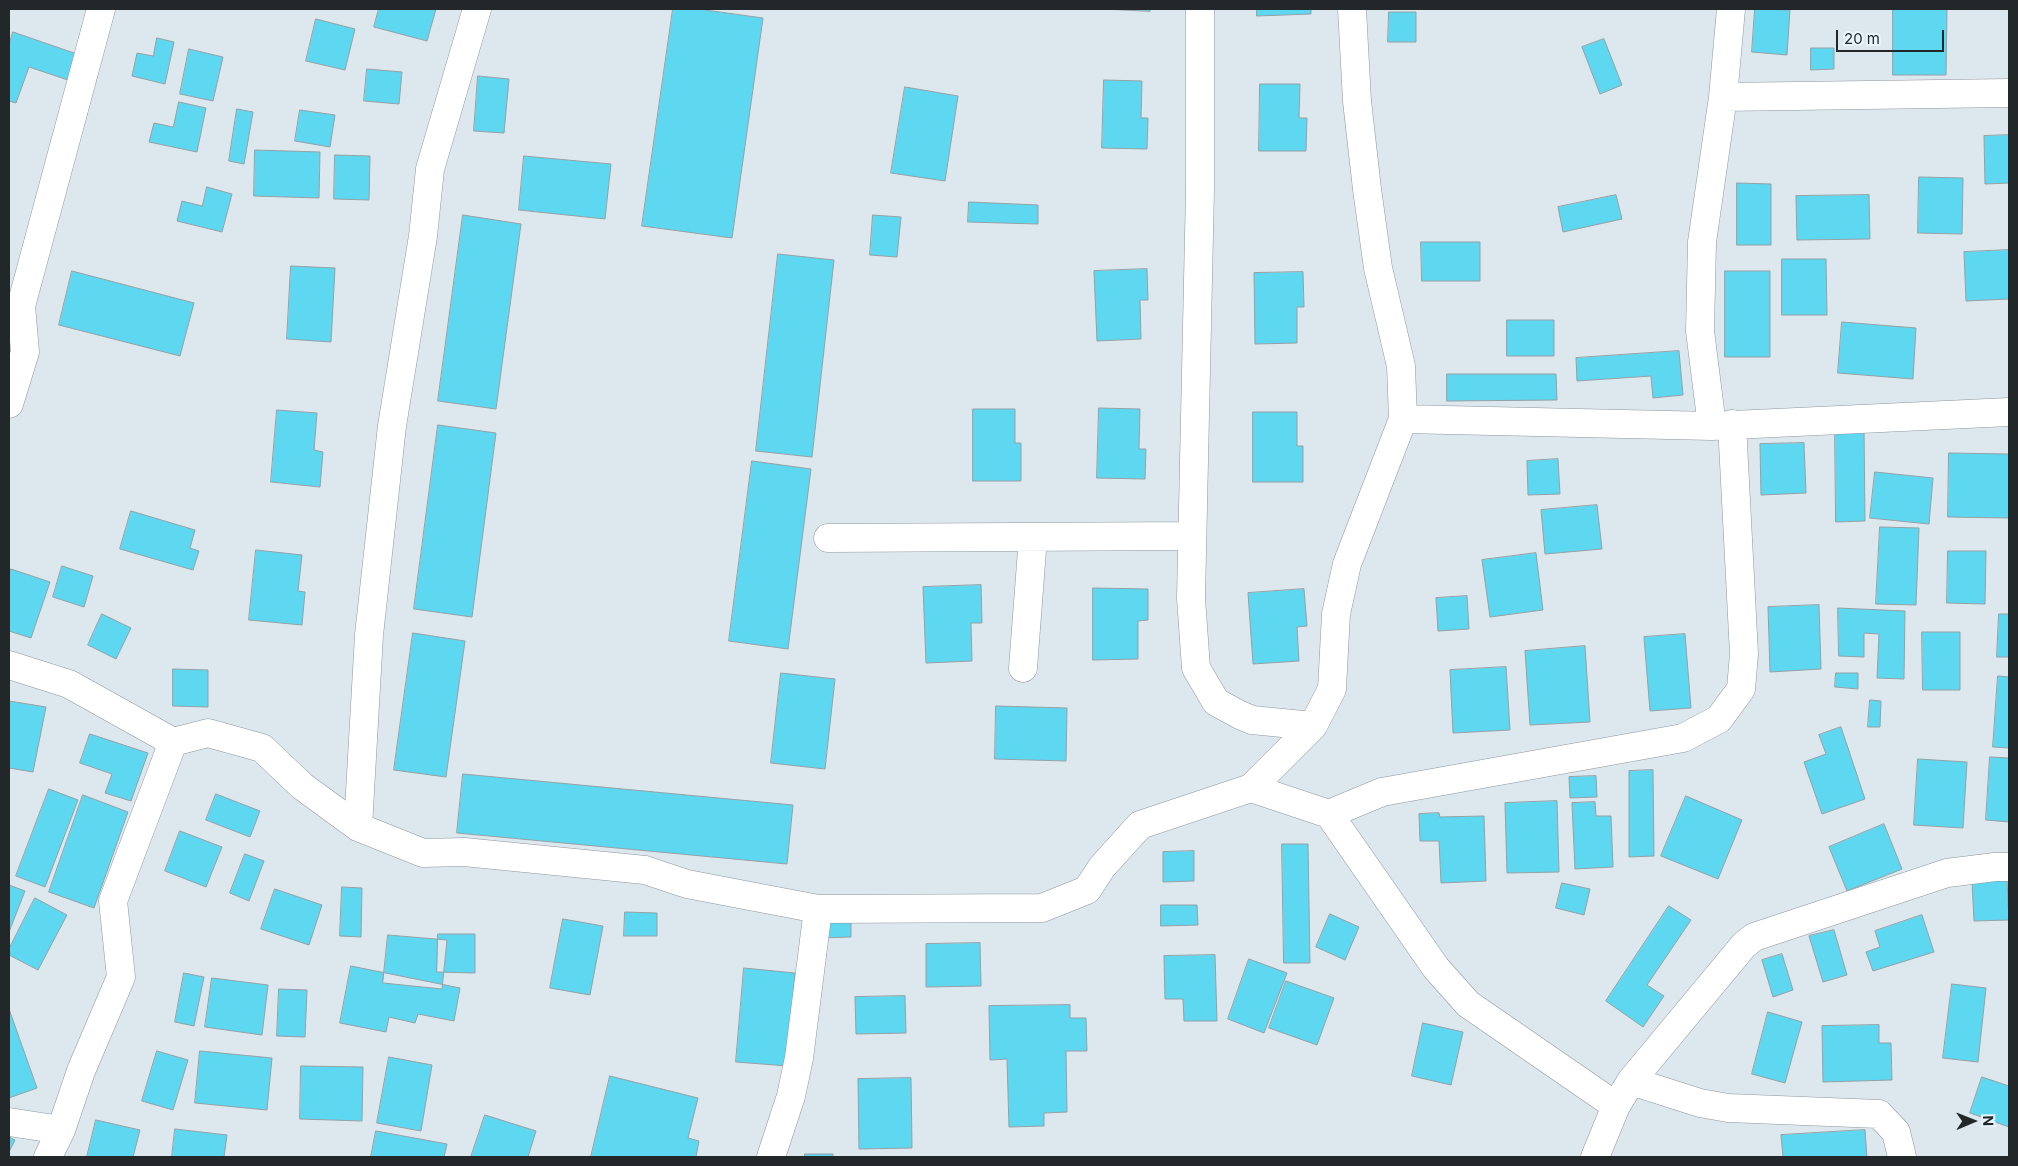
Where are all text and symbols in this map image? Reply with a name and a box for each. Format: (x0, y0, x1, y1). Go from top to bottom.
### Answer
scale bar (1838, 20, 1946, 52)
text: 20 m (1844, 29, 1880, 48)
north arrow (1948, 1096, 1998, 1146)
text: N (1980, 1115, 1997, 1126)

